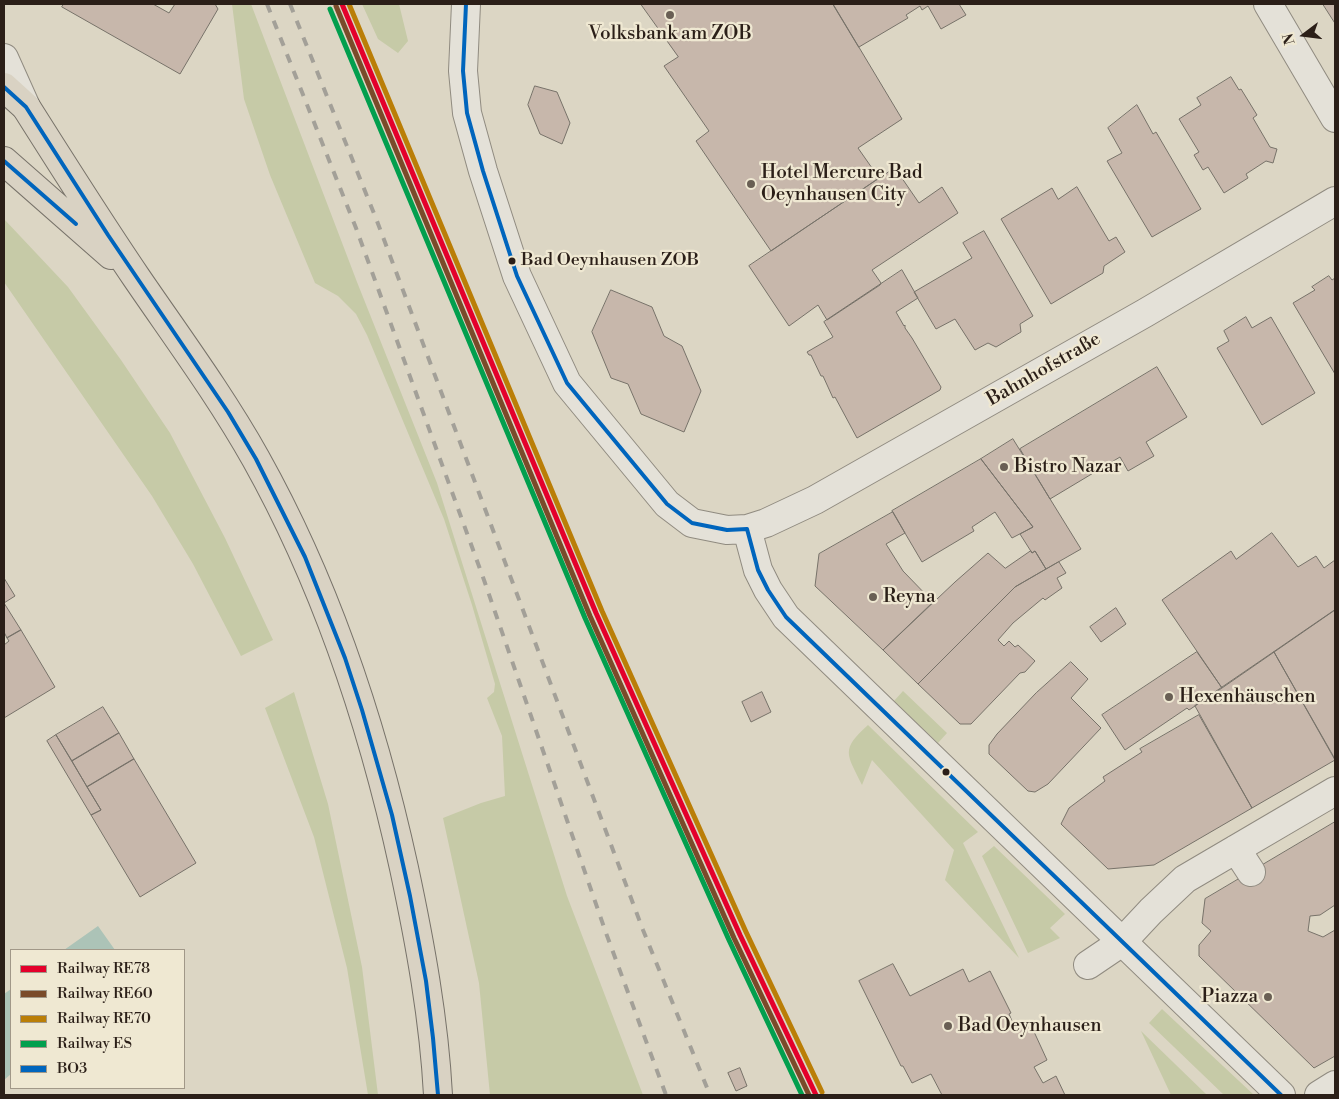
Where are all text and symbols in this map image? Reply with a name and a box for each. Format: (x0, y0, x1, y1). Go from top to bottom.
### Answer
marker: Volksbank am ZOB (664, 9, 676, 21)
north arrow (1279, 10, 1329, 60)
place label: Volksbank am ZOB (588, 23, 752, 45)
text: N (1279, 31, 1300, 47)
place label: Hotel Mercure Bad Oeynhausen City (761, 162, 923, 206)
marker: Hotel Mercure Bad Oeynhausen City (745, 178, 757, 190)
place label: Bad Oeynhausen ZOB (521, 250, 699, 272)
marker: Bad Oeynhausen ZOB (507, 256, 517, 266)
street label: Bahnhofstraße (983, 328, 1105, 412)
place label: Bistro Nazar (1014, 456, 1122, 478)
marker: Bistro Nazar (998, 461, 1010, 473)
place label: Reyna (883, 586, 936, 608)
marker: Reyna (867, 591, 879, 603)
place label: Hexenhäuschen (1179, 686, 1316, 708)
marker: Hexenhäuschen (1163, 691, 1175, 703)
unlabelled marker (941, 767, 951, 777)
legend (10, 949, 185, 1089)
text: Railway RE78 (57, 959, 150, 978)
text: Railway RE60 (57, 984, 153, 1003)
place label: Piazza (1201, 986, 1258, 1008)
marker: Piazza (1262, 991, 1274, 1003)
text: Railway RE70 (57, 1009, 151, 1028)
place label: Bad Oeynhausen (958, 1015, 1102, 1037)
marker: Bad Oeynhausen (942, 1020, 954, 1032)
text: Railway ES (57, 1034, 132, 1053)
text: BO3 (57, 1059, 87, 1078)

